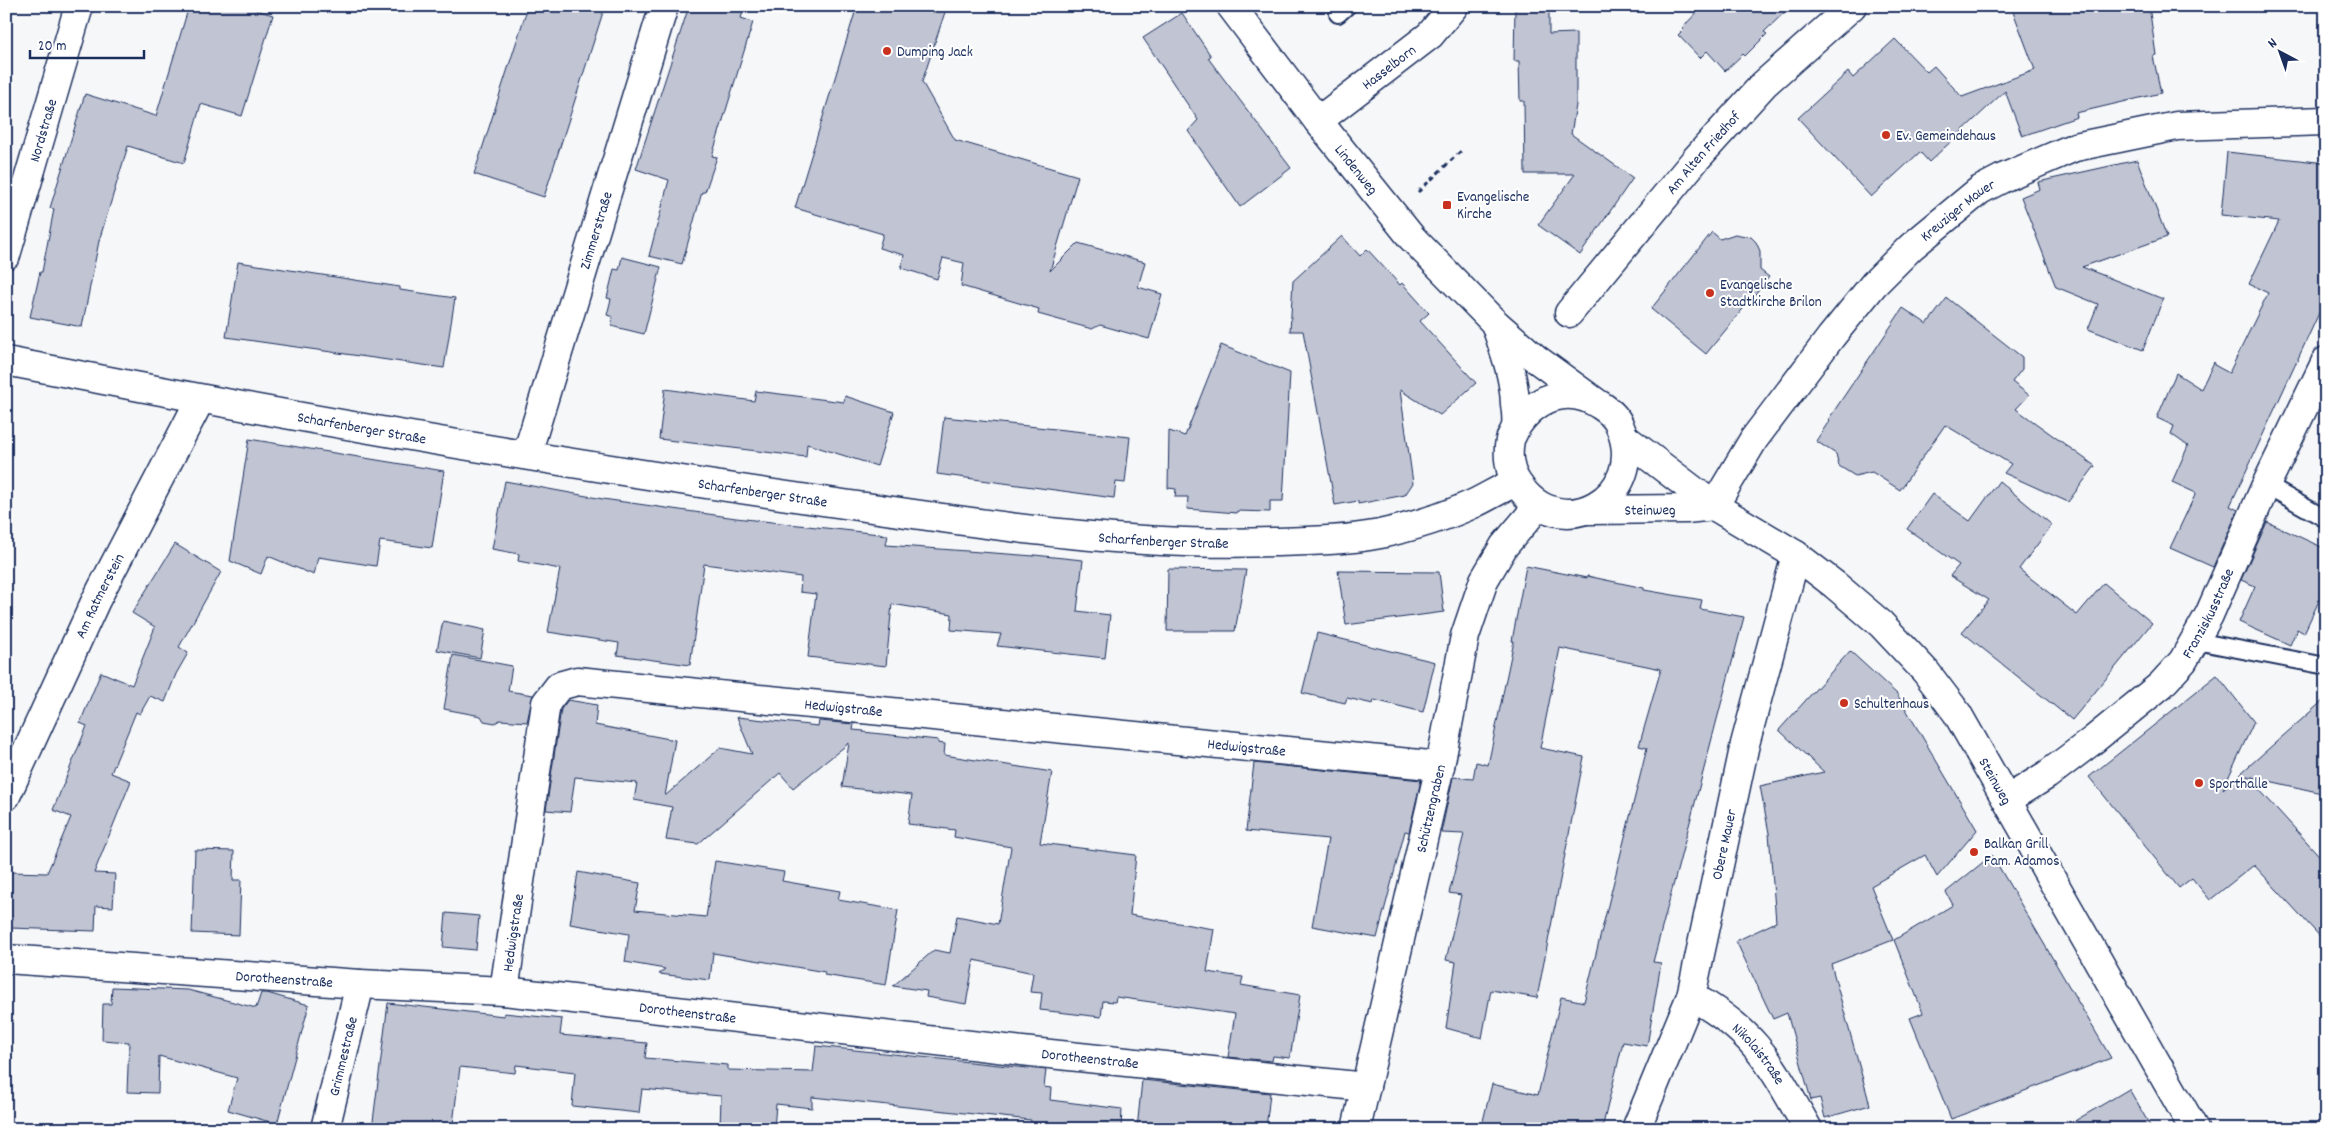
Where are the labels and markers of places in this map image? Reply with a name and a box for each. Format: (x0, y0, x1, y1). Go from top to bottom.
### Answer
place label: Dumping Jack (897, 42, 973, 64)
marker: Dumping Jack (881, 45, 893, 57)
place label: Ev. Gemeindehaus (1896, 126, 1996, 148)
marker: Ev. Gemeindehaus (1880, 129, 1892, 141)
place label: Evangelische Kirche (1457, 187, 1530, 226)
marker: Evangelische Kirche (1441, 199, 1453, 211)
place label: Evangelische Stadtkirche Brilon (1720, 275, 1822, 314)
marker: Evangelische Stadtkirche Brilon (1704, 287, 1716, 299)
place label: Schultenhaus (1854, 694, 1929, 716)
marker: Schultenhaus (1838, 697, 1850, 709)
place label: Sporthalle (2209, 774, 2268, 796)
marker: Sporthalle (2193, 777, 2205, 789)
place label: Balkan Grill Fam. Adamos (1984, 834, 2060, 873)
marker: Balkan Grill Fam. Adamos (1968, 846, 1980, 858)

